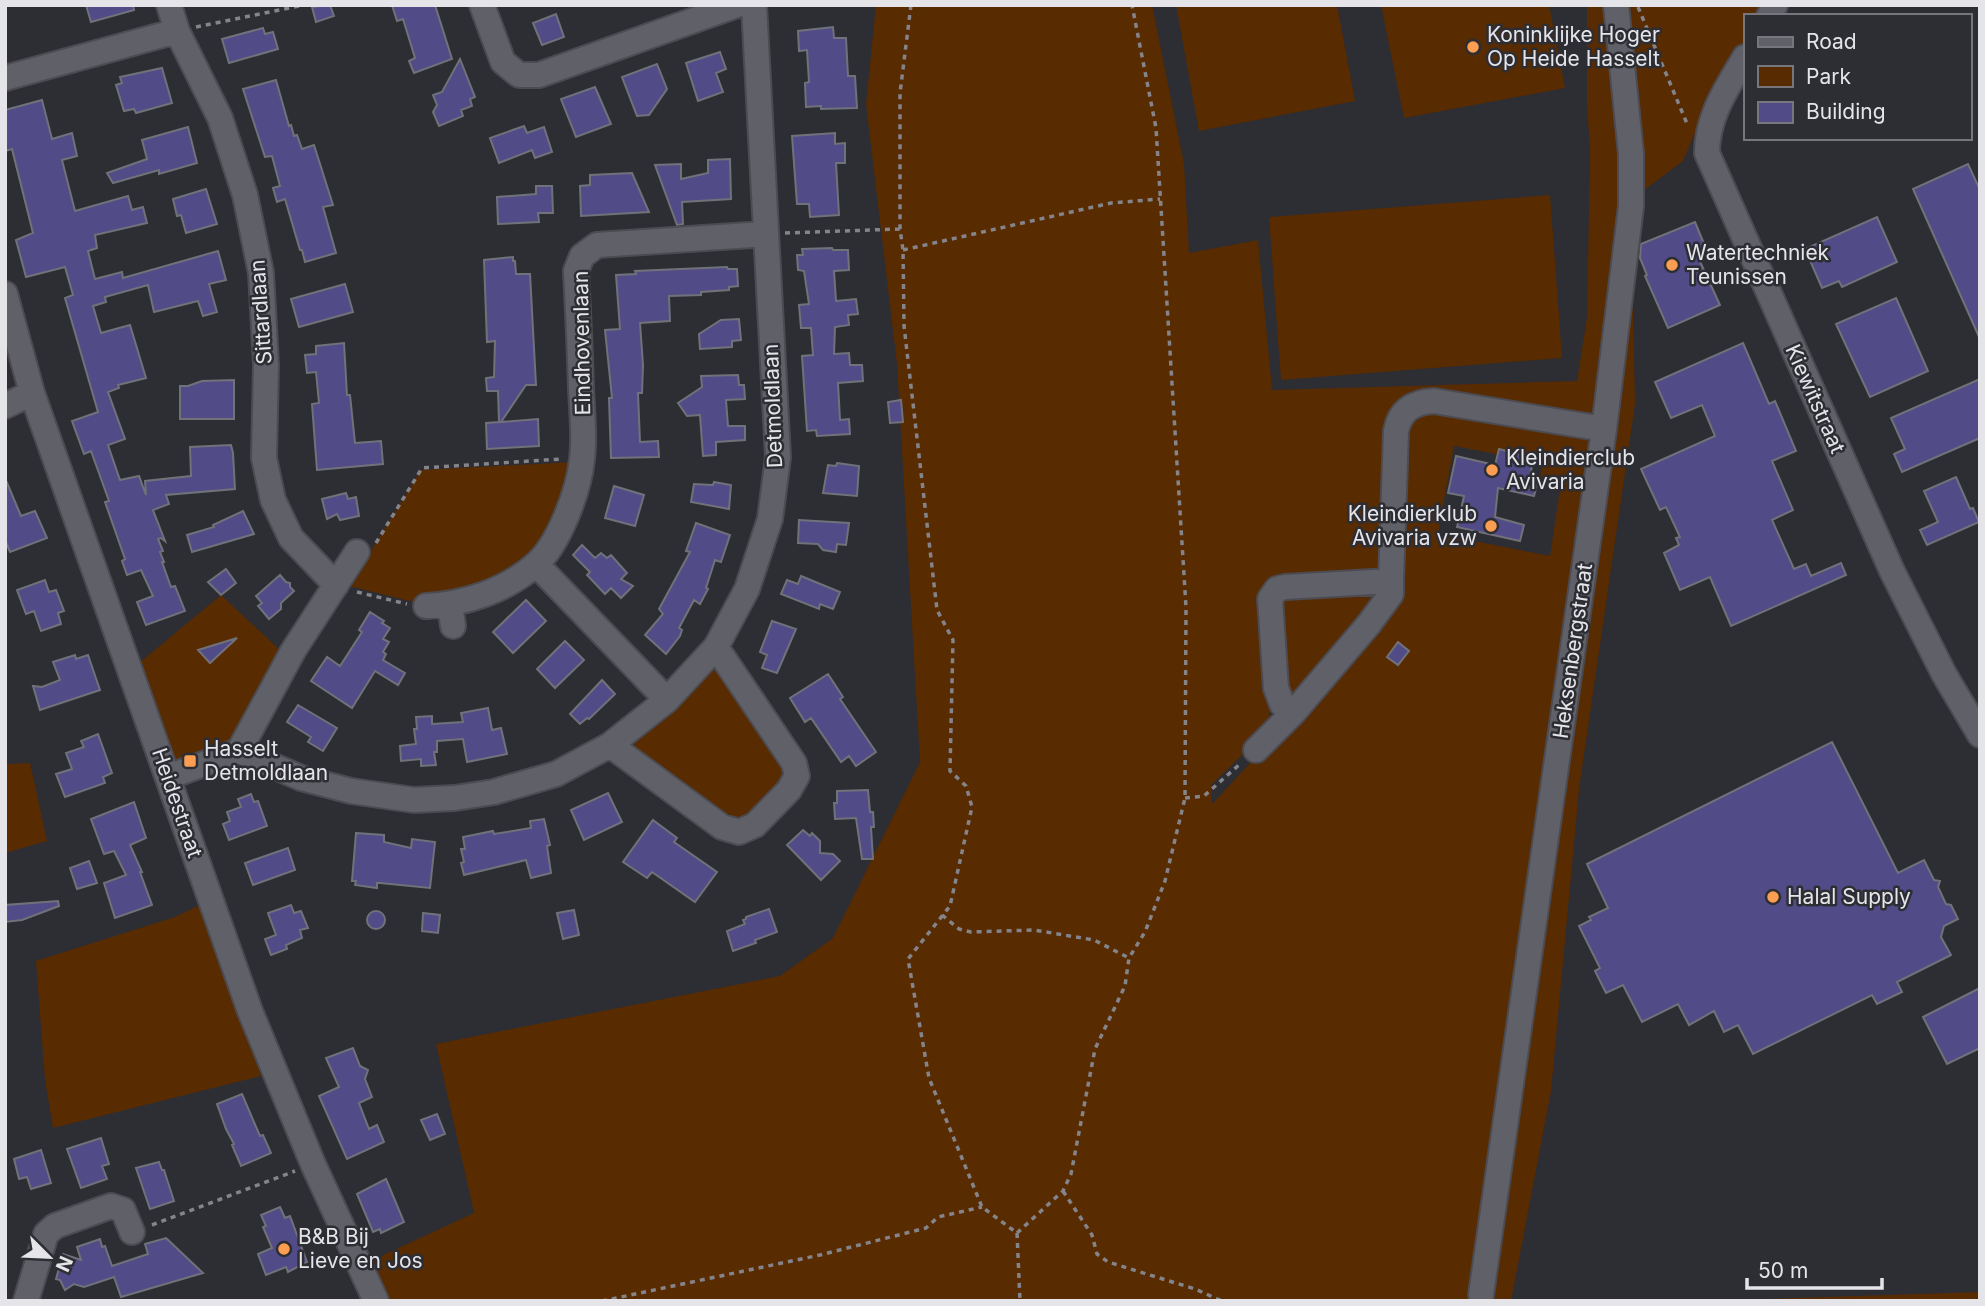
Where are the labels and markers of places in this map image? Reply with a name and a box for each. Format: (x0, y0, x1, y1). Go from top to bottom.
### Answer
place label: Koninklijke Hoger Op Heide Hasselt (1487, 22, 1660, 71)
marker: Koninklijke Hoger Op Heide Hasselt (1465, 39, 1481, 55)
place label: Watertechniek Teunissen (1686, 240, 1830, 289)
marker: Watertechniek Teunissen (1664, 257, 1680, 273)
place label: Kleindierclub Avivaria (1506, 445, 1635, 494)
marker: Kleindierclub Avivaria (1484, 462, 1500, 478)
place label: Kleindierklub Avivaria vzw (1348, 501, 1477, 550)
marker: Kleindierklub Avivaria vzw (1483, 518, 1499, 534)
place label: Hasselt Detmoldlaan (204, 736, 328, 785)
marker: Hasselt Detmoldlaan (182, 753, 198, 769)
place label: Halal Supply (1787, 884, 1911, 909)
marker: Halal Supply (1765, 889, 1781, 905)
place label: B&B Bij Lieve en Jos (298, 1224, 423, 1273)
marker: B&B Bij Lieve en Jos (276, 1241, 292, 1257)

